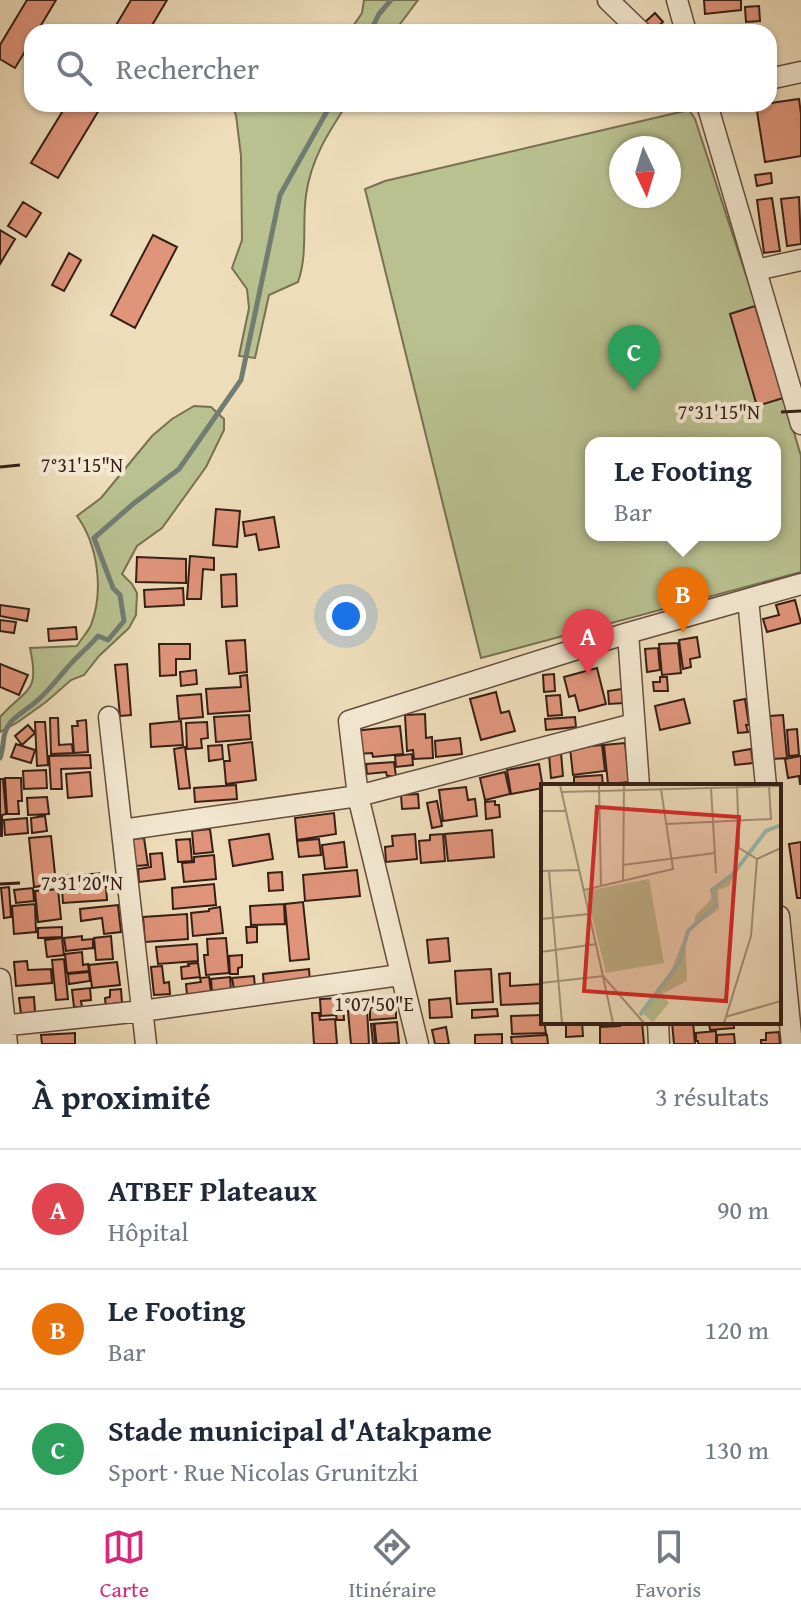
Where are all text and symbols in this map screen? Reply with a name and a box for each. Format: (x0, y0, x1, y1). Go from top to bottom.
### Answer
search box (24, 24, 777, 112)
icon: search (52, 46, 96, 90)
text: Rechercher (116, 46, 259, 90)
north arrow (609, 136, 681, 208)
pin: C (608, 325, 660, 391)
text: 7°31'15"N (678, 397, 760, 426)
popup (585, 437, 781, 541)
text: Le Footing (614, 448, 752, 492)
text: 7°31'15"N (41, 450, 123, 479)
text: Bar (614, 492, 652, 531)
pin: B (657, 567, 709, 633)
your location (326, 596, 366, 636)
pin: A (562, 609, 614, 675)
inset map (541, 784, 781, 1024)
text: 7°31'20"N (41, 868, 123, 897)
text: 1°07'50"E (334, 989, 414, 1018)
text: À proximité (32, 1072, 211, 1121)
text: 3 résultats (655, 1077, 769, 1116)
text: ATBEF Plateaux (108, 1168, 317, 1212)
text: A (50, 1190, 66, 1229)
text: 90 m (717, 1190, 769, 1229)
text: Hôpital (108, 1212, 189, 1251)
text: Le Footing (108, 1288, 245, 1332)
text: B (50, 1310, 66, 1349)
text: 120 m (704, 1310, 769, 1349)
text: Bar (108, 1332, 146, 1371)
text: Stade municipal d'Atakpame (108, 1408, 492, 1452)
text: C (51, 1430, 65, 1469)
text: 130 m (704, 1430, 769, 1469)
text: Sport · Rue Nicolas Grunitzki (108, 1452, 418, 1491)
tab: Carte (100, 1525, 149, 1605)
tab: Itinéraire (348, 1525, 436, 1605)
tab: Favoris (636, 1525, 701, 1605)

